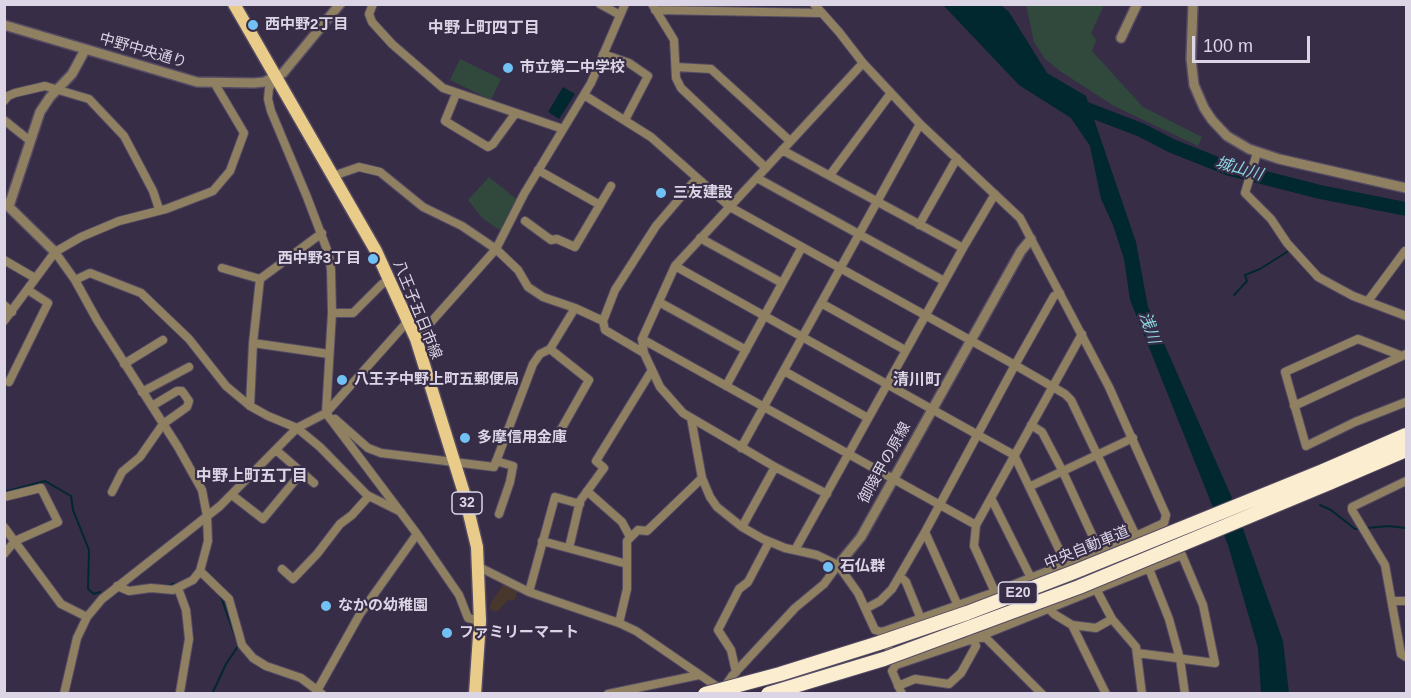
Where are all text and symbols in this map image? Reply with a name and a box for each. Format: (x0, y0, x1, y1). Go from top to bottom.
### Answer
place label: 西中野2丁目 (265, 16, 348, 34)
marker: 西中野2丁目 (246, 18, 260, 32)
district label: 中野上町四丁目 (428, 19, 540, 39)
scale bar (1195, 24, 1314, 62)
street label: 中野中央通り (97, 30, 189, 72)
text: 100 m (1203, 36, 1253, 56)
place label: 市立第二中学校 (520, 59, 625, 77)
marker: 市立第二中学校 (501, 61, 515, 75)
water label: 城山川 (1213, 153, 1265, 185)
place label: 三友建設 (673, 184, 733, 202)
marker: 三友建設 (654, 186, 668, 200)
place label: 西中野3丁目 (278, 250, 361, 268)
marker: 西中野3丁目 (366, 252, 380, 266)
street label: 八王子五日市線 (389, 258, 445, 362)
water label: 浅川 (1135, 310, 1163, 346)
place label: 八王子中野上町五郵便局 (354, 371, 519, 389)
district label: 清川町 (893, 371, 941, 391)
marker: 八王子中野上町五郵便局 (335, 373, 349, 387)
street label: 御陵甲の原線 (855, 419, 915, 507)
place label: 多摩信用金庫 (477, 429, 567, 447)
marker: 多摩信用金庫 (458, 431, 472, 445)
district label: 中野上町五丁目 (196, 467, 308, 487)
road number: 32 (452, 492, 482, 514)
street label: 中央自動車道 (1042, 523, 1132, 573)
place label: 石仏群 (840, 558, 885, 576)
marker: 石仏群 (821, 560, 835, 574)
road number: E20 (998, 582, 1038, 604)
place label: なかの幼稚園 (338, 597, 428, 615)
marker: なかの幼稚園 (319, 599, 333, 613)
place label: ファミリーマート (459, 624, 579, 642)
marker: ファミリーマート (440, 626, 454, 640)

